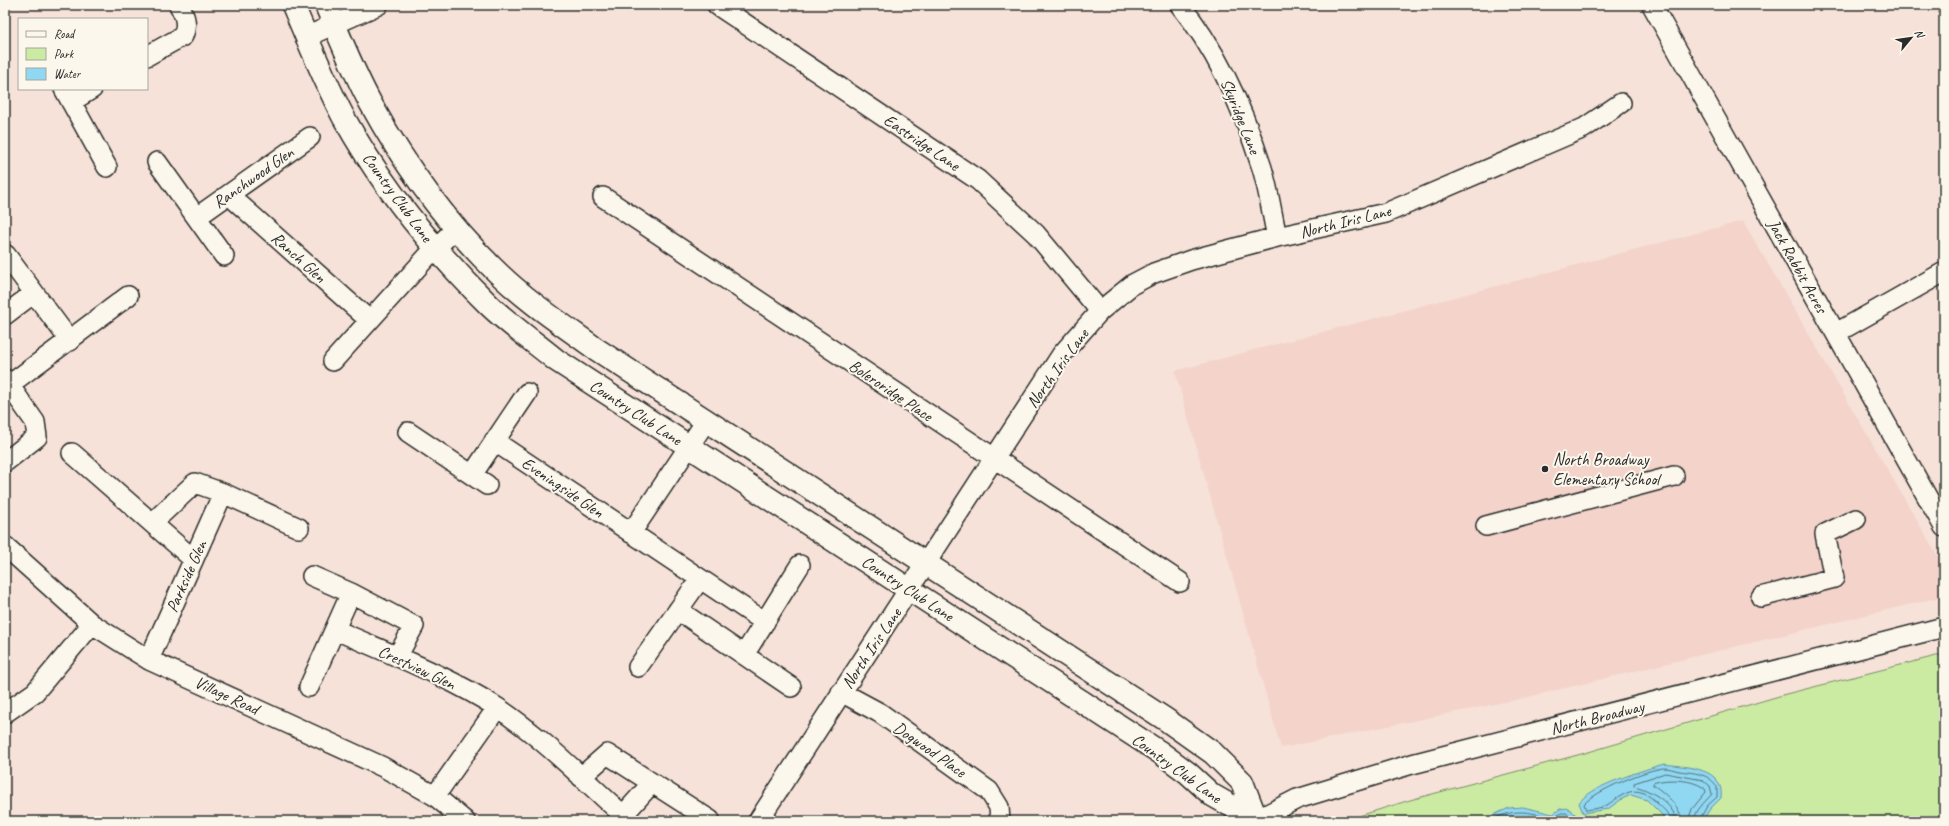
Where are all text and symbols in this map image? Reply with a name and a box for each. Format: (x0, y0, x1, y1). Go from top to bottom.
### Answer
legend (18, 18, 148, 90)
north arrow (1891, 18, 1931, 58)
text: Road (54, 26, 76, 42)
text: N (1912, 27, 1929, 41)
text: Park (54, 46, 75, 62)
text: Water (54, 66, 82, 82)
street label: Skyridge Lane (1216, 75, 1266, 158)
street label: Eastridge Lane (880, 109, 965, 176)
street label: Ranchwood Glen (209, 141, 299, 213)
street label: Country Club Lane (358, 148, 438, 247)
street label: North Iris Lane (1297, 200, 1394, 243)
street label: Jack Rabbit Acres (1763, 215, 1833, 318)
street label: Ranch Glen (267, 227, 331, 288)
street label: North Iris Lane (1022, 323, 1094, 412)
street label: Boleroridge Place (845, 355, 938, 427)
street label: Country Club Lane (586, 375, 687, 451)
place label: North Broadway Elementary School (1553, 449, 1662, 490)
street label: Eveningside Glen (518, 452, 608, 523)
marker: North Broadway Elementary School (1540, 464, 1550, 474)
street label: Parkside Glen (161, 536, 212, 615)
street label: Country Club Lane (858, 551, 959, 627)
street label: North Iris Lane (837, 603, 907, 693)
street label: Crestview Glen (375, 640, 460, 695)
street label: Village Road (191, 672, 264, 720)
street label: North Broadway (1548, 695, 1647, 739)
street label: Dogwood Place (889, 717, 971, 783)
street label: Country Club Lane (1128, 729, 1227, 809)

